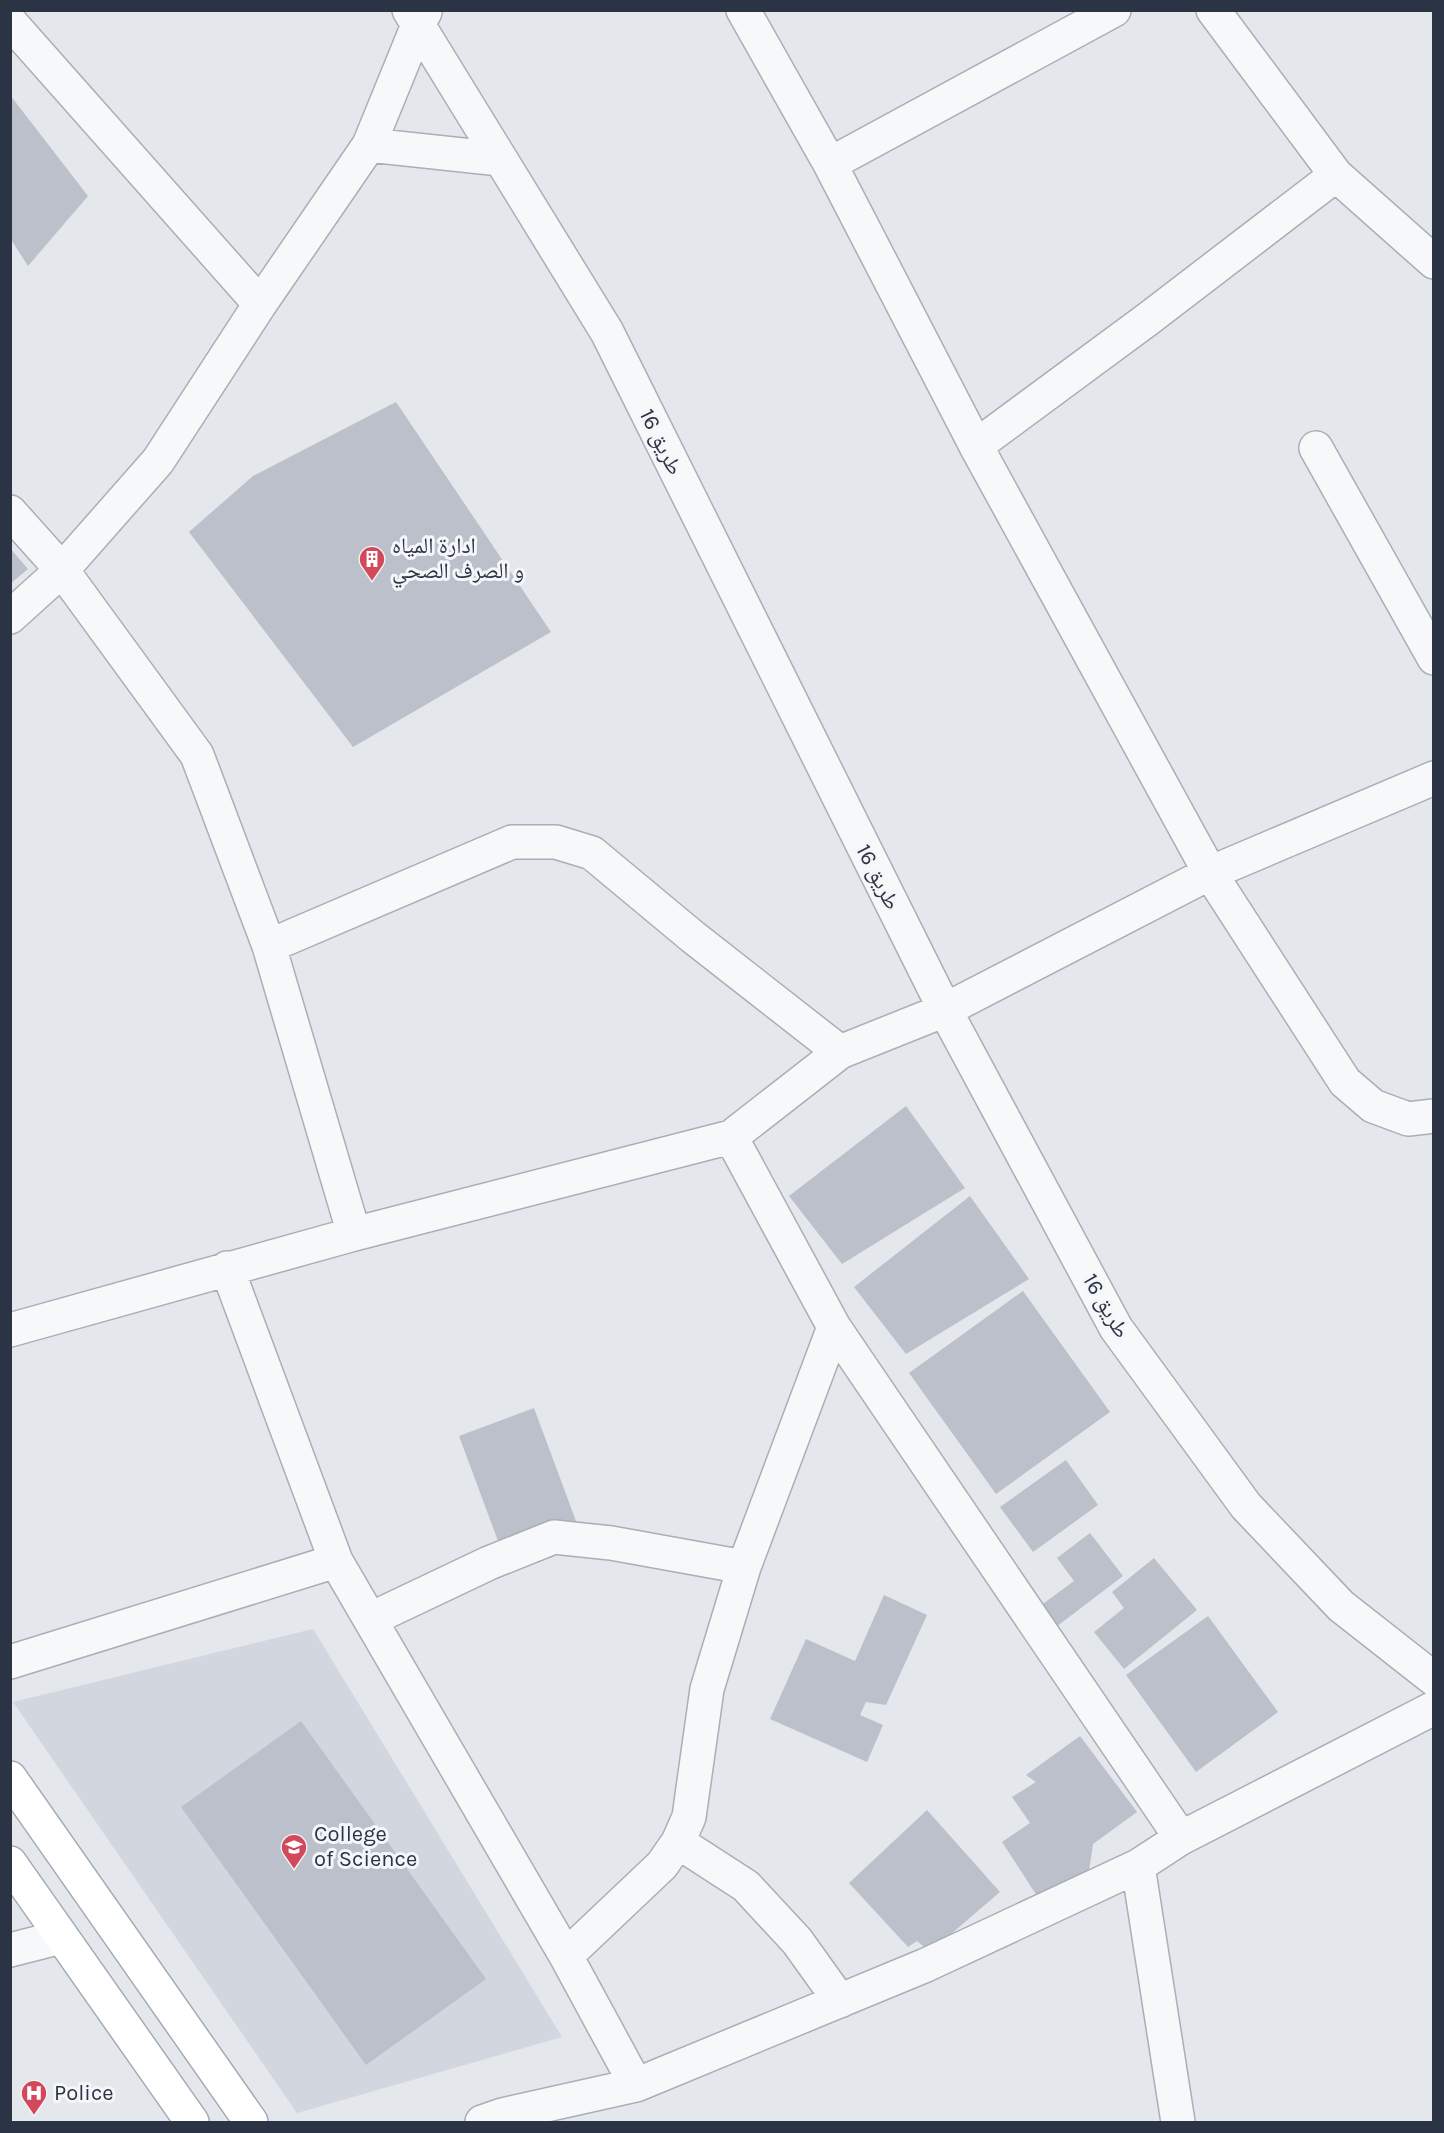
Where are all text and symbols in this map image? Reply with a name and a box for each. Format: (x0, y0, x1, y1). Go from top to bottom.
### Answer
street label: طريق 16 (634, 405, 688, 479)
place label: ادارة المياه و الصرف الصحي (392, 533, 524, 588)
building icon: ادارة المياه و الصرف الصحي (357, 544, 387, 582)
street label: طريق 16 (850, 840, 906, 914)
street label: طريق 16 (1077, 1269, 1135, 1343)
place label: College of Science (314, 1821, 417, 1872)
school or university icon: College of Science (279, 1832, 309, 1870)
hospital icon: Police (19, 2078, 49, 2116)
place label: Police (54, 2080, 114, 2106)

